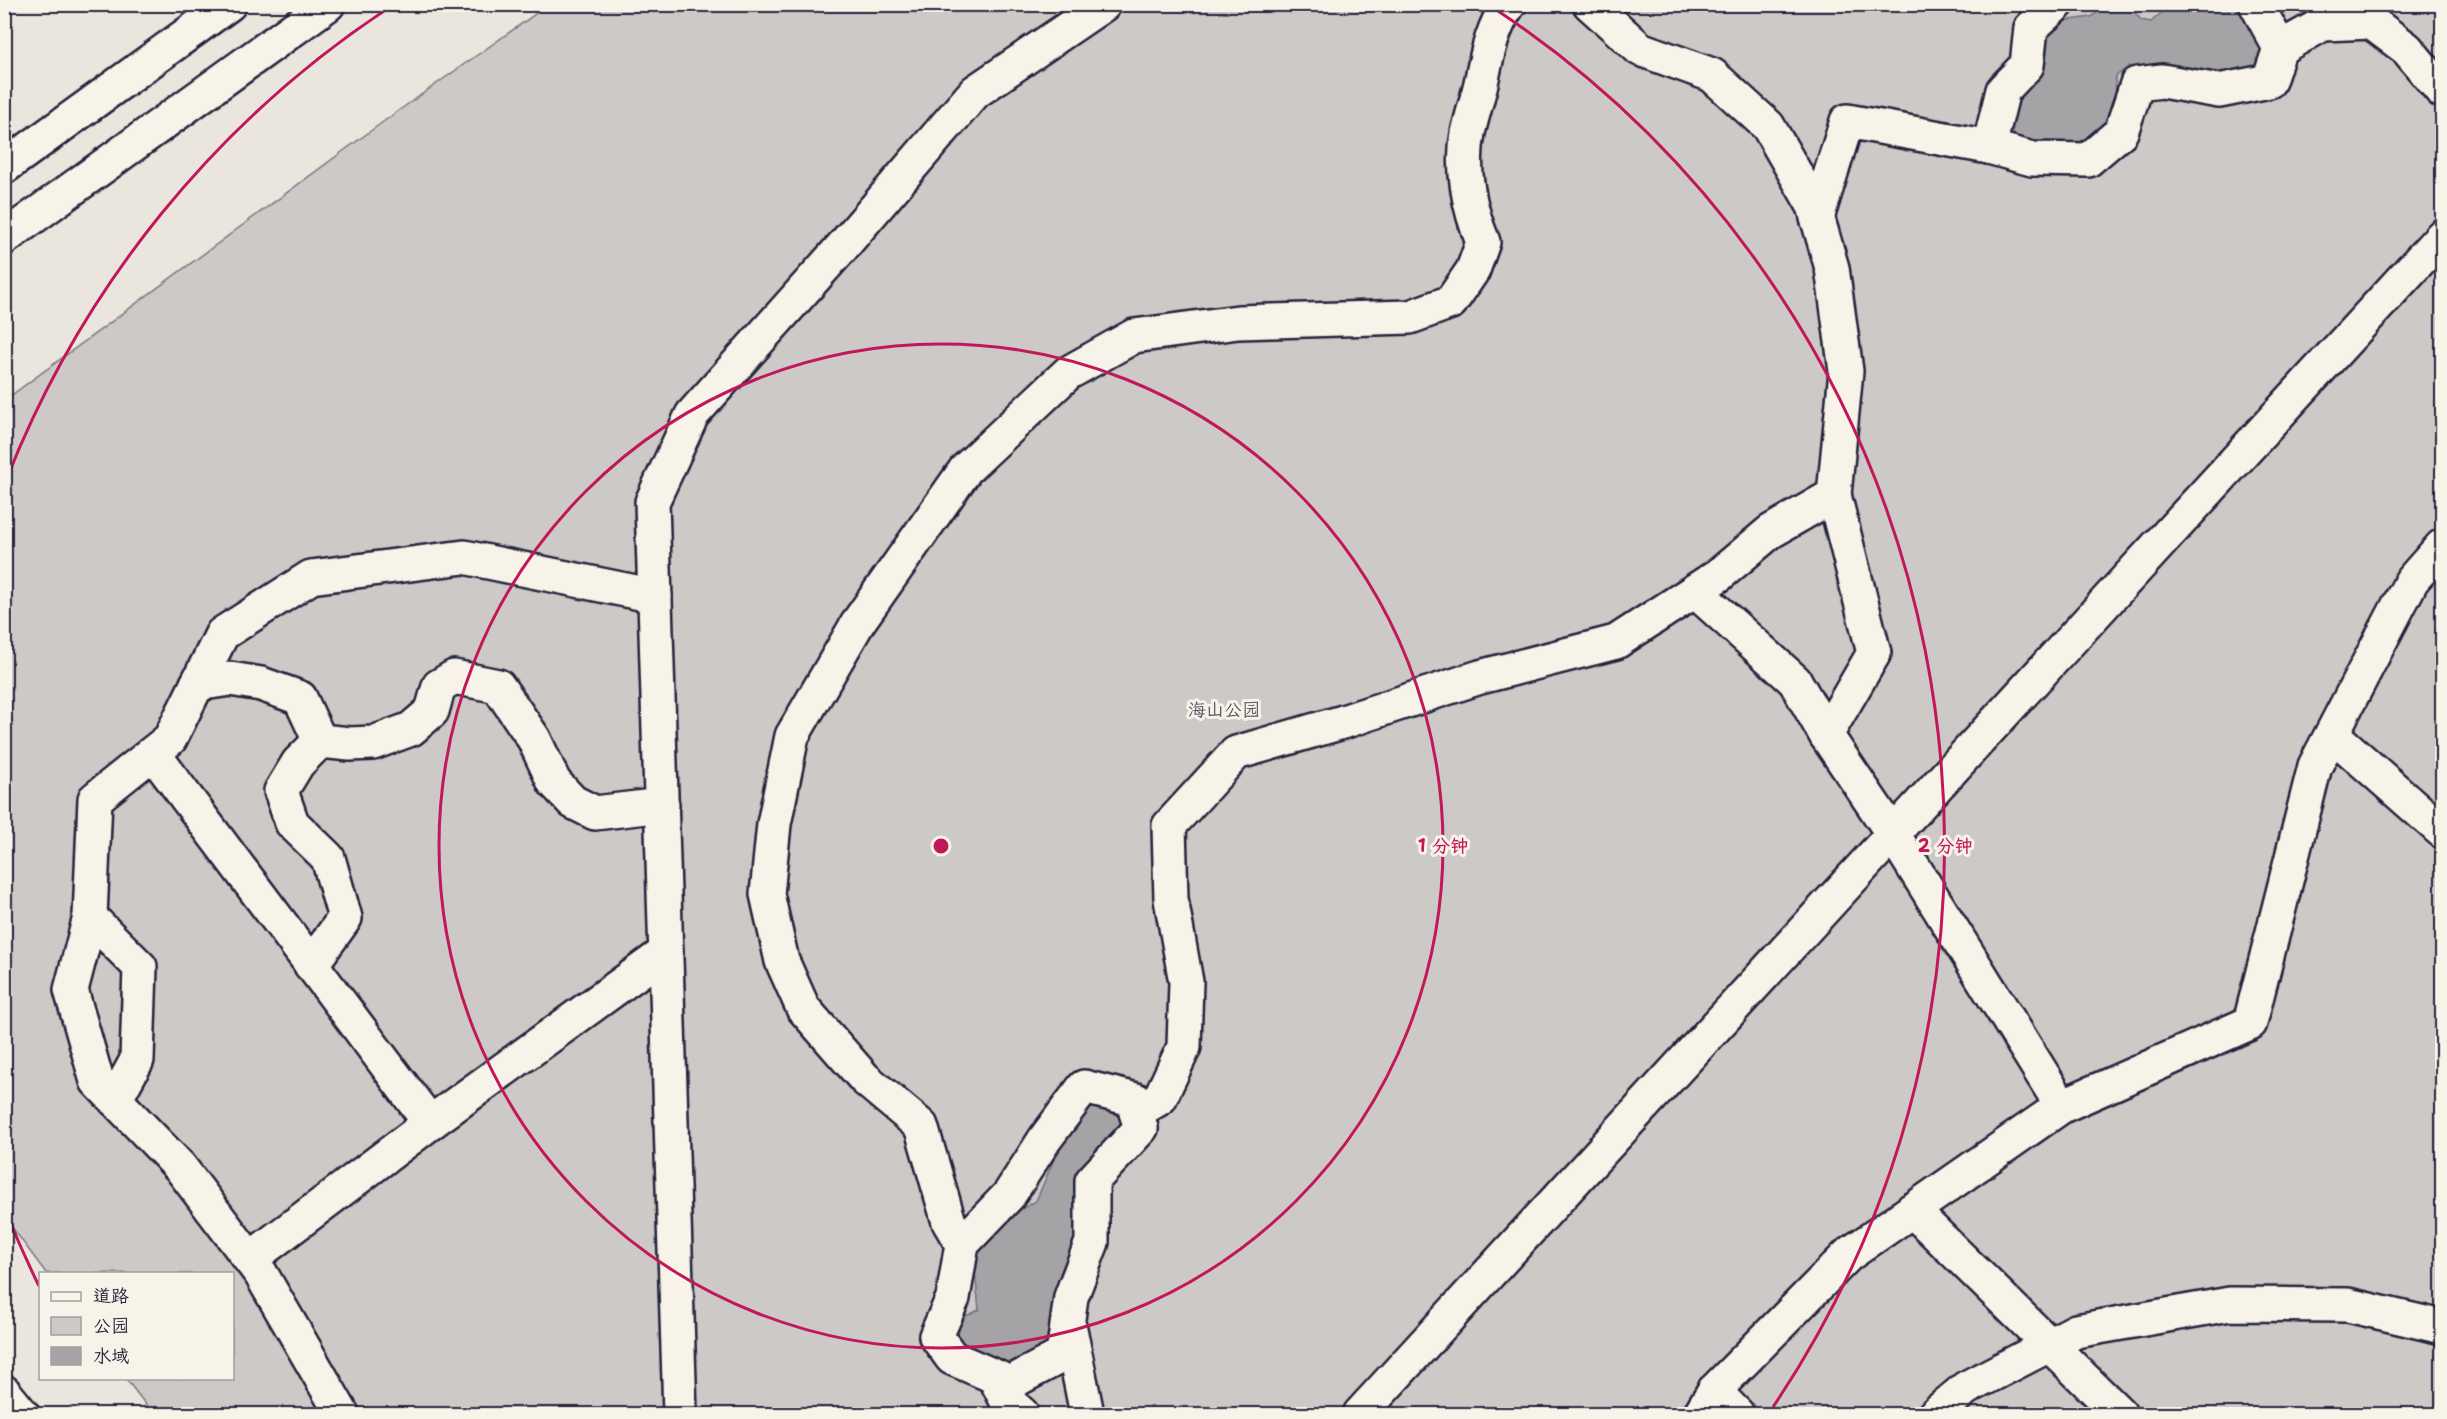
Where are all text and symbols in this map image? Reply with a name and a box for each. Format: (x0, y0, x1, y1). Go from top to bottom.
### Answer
park label: 海山公园 (1188, 698, 1260, 722)
text: 1 分钟 (1418, 834, 1468, 858)
text: 2 分钟 (1918, 834, 1972, 858)
centre of rings (931, 836, 951, 856)
legend (39, 1272, 234, 1380)
text: 道路 (93, 1284, 129, 1308)
text: 公园 (93, 1314, 129, 1338)
text: 水域 (93, 1344, 129, 1368)

